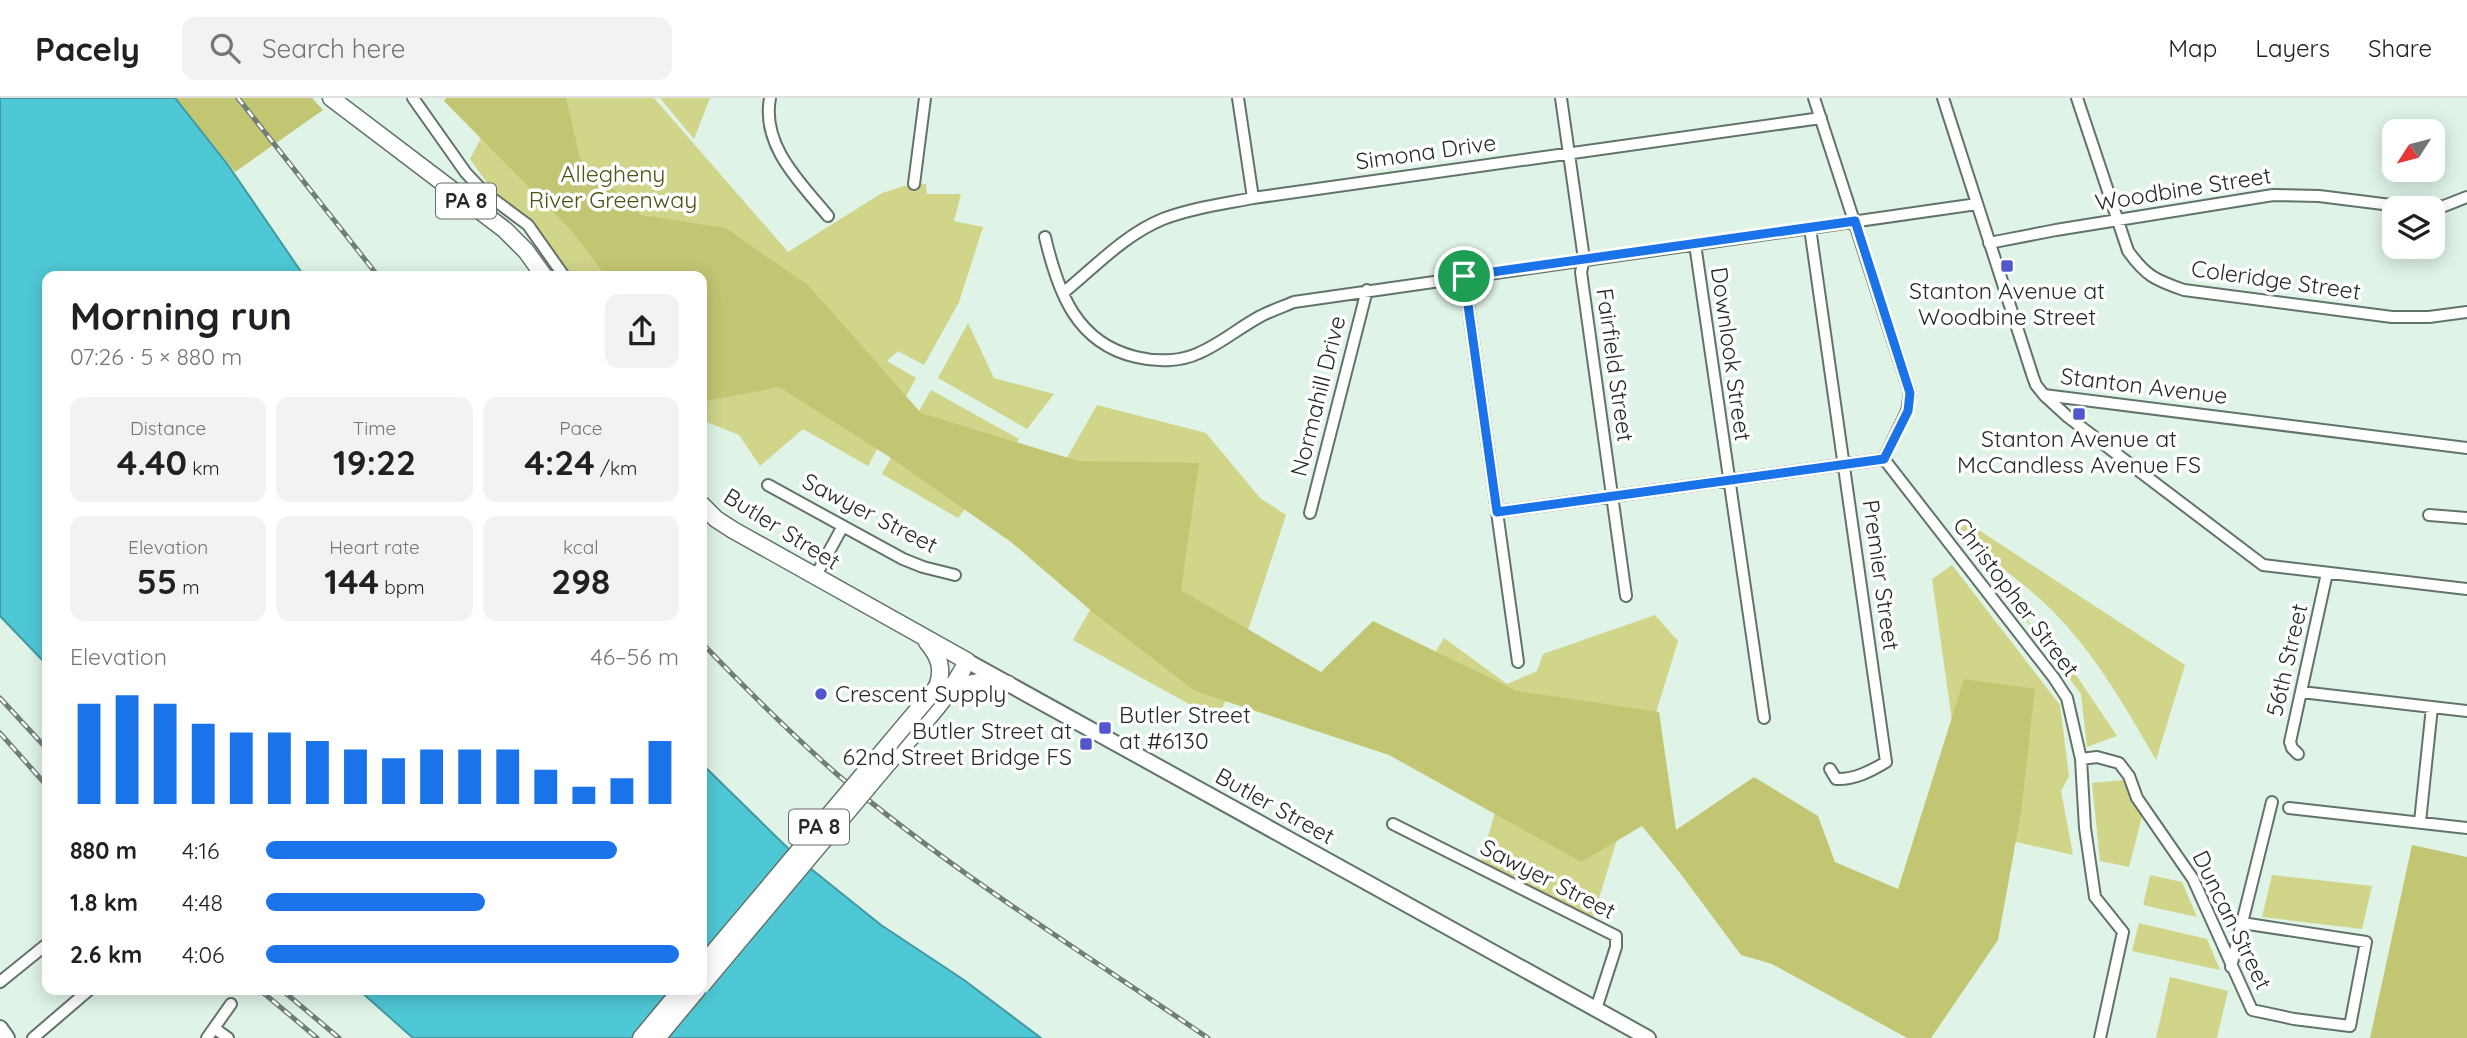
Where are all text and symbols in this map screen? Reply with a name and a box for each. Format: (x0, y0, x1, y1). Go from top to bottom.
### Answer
search box (182, 17, 672, 80)
text: Pacely (35, 28, 140, 69)
icon: search (206, 29, 244, 67)
text: Search here (262, 32, 405, 65)
text: Map (2168, 33, 2217, 63)
text: Layers (2255, 33, 2330, 63)
text: Share (2368, 33, 2432, 63)
north arrow (2382, 119, 2445, 182)
map controls (2382, 119, 2445, 259)
street label: Simona Drive (1354, 127, 1498, 176)
park label: Allegheny River Greenway (529, 159, 697, 214)
street label: Woodbine Street (2093, 160, 2273, 217)
road number: PA 8 (436, 184, 496, 218)
button: layers (2382, 196, 2445, 259)
pin (1434, 246, 1494, 306)
street label: Coleridge Street (2190, 253, 2363, 306)
icon: arrive (1445, 257, 1483, 295)
marker: Stanton Avenue at Woodbine Street (1999, 258, 2015, 274)
street label: Downlook Street (1705, 265, 1758, 443)
place label: Stanton Avenue at Woodbine Street (1909, 276, 2105, 331)
street label: Fairfield Street (1590, 286, 1641, 444)
text: Morning run (70, 292, 292, 340)
button: share (605, 294, 679, 368)
street label: Normahill Drive (1284, 313, 1351, 479)
text: 07:26 · 5 × 880 m (70, 342, 242, 371)
street label: Stanton Avenue (2059, 361, 2229, 410)
marker: Stanton Avenue at McCandless Avenue FS (2071, 406, 2087, 422)
text: Distance (130, 416, 206, 440)
text: Time (353, 416, 396, 440)
text: Pace (559, 416, 602, 440)
place label: Stanton Avenue at McCandless Avenue FS (1957, 424, 2201, 479)
text: 4.40 (117, 440, 187, 484)
text: 19:22 (333, 440, 416, 484)
text: 4:24 (524, 440, 595, 484)
text: km (187, 456, 220, 480)
text: /km (595, 456, 637, 480)
street label: Sawyer Street (798, 466, 943, 559)
street label: Butler Street (719, 481, 846, 576)
street label: Premier Street (1857, 498, 1906, 652)
street label: Christopher Street (1947, 511, 2086, 682)
text: Elevation (128, 535, 208, 559)
text: Heart rate (329, 535, 420, 559)
text: kcal (563, 535, 599, 559)
text: 55 (137, 559, 177, 603)
text: 144 (324, 559, 379, 603)
text: 298 (551, 559, 610, 603)
text: m (177, 575, 200, 599)
text: bpm (379, 575, 425, 599)
street label: 56th Street (2259, 600, 2314, 719)
text: Elevation (70, 642, 167, 671)
text: 46–56 m (591, 642, 679, 671)
place label: Crescent Supply (835, 679, 1006, 708)
marker: Crescent Supply (813, 686, 829, 702)
place label: Butler Street at #6130 (1119, 700, 1251, 755)
place label: Butler Street at 62nd Street Bridge FS (843, 716, 1072, 771)
marker: Butler Street at #6130 (1097, 720, 1113, 736)
marker: Butler Street at 62nd Street Bridge FS (1078, 736, 1094, 752)
street label: Butler Street (1211, 761, 1340, 850)
road number: PA 8 (789, 810, 849, 844)
street label: Sawyer Street (1476, 832, 1621, 925)
text: 880 m (70, 836, 137, 865)
text: 4:16 (182, 836, 219, 865)
street label: Duncan Street (2186, 845, 2279, 994)
text: 1.8 km (70, 888, 138, 917)
text: 4:48 (182, 888, 223, 917)
text: 2.6 km (70, 940, 142, 969)
text: 4:06 (182, 940, 224, 969)

